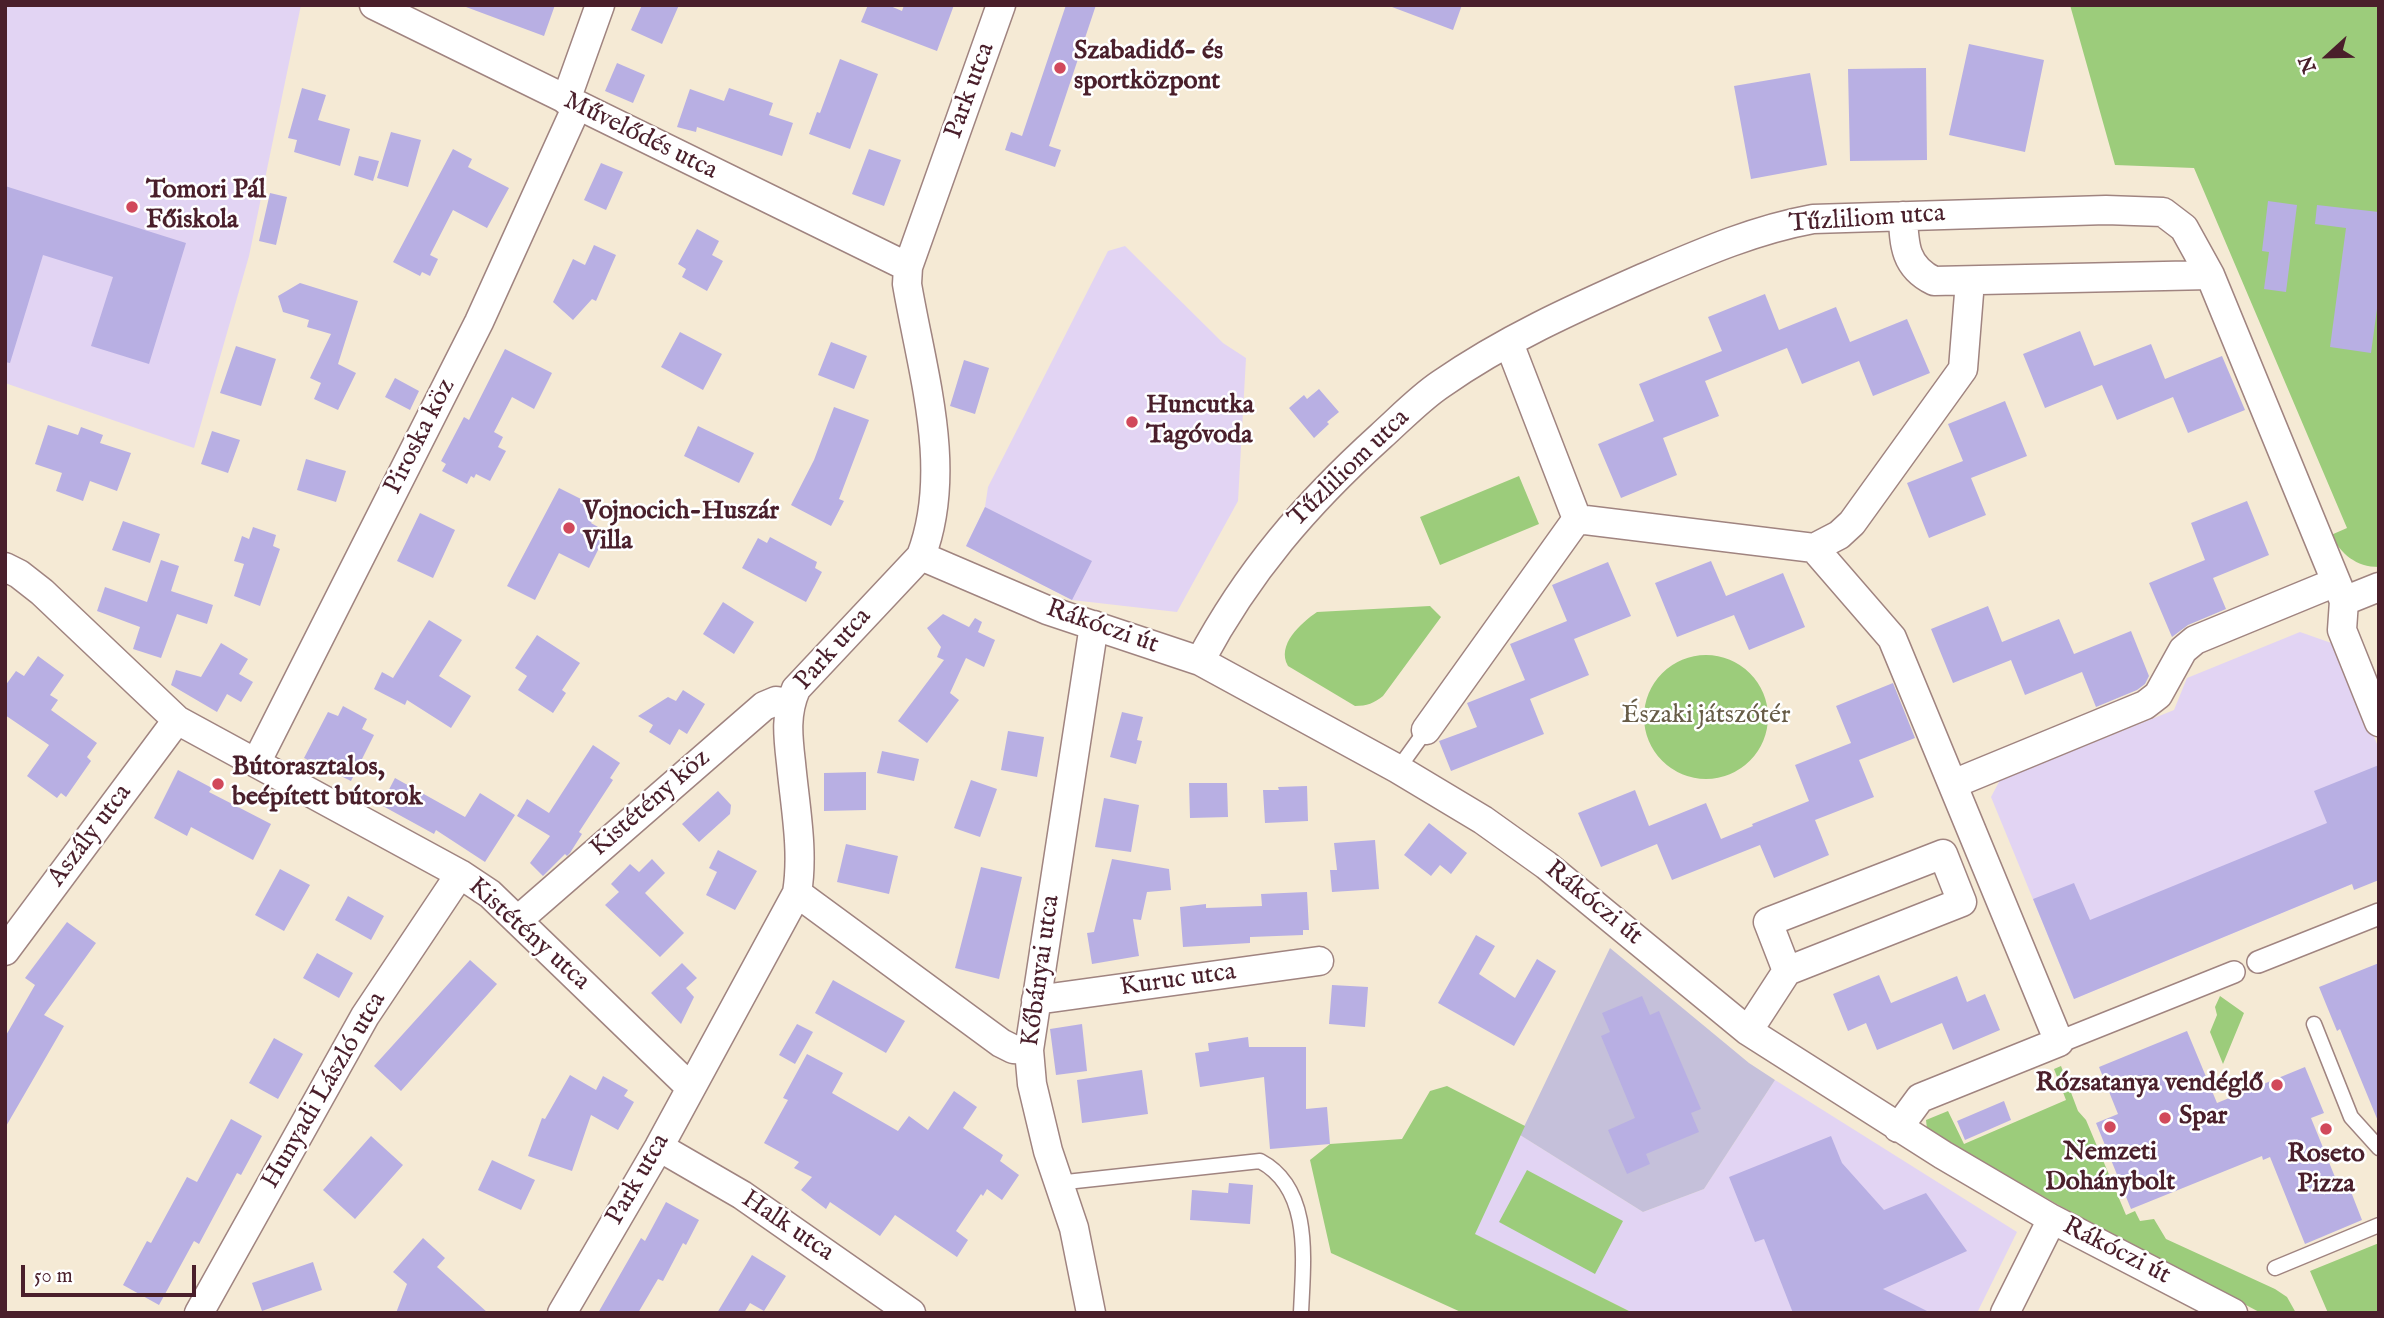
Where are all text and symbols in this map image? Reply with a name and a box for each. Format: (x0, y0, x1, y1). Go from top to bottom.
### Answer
north arrow (2293, 21, 2363, 91)
place label: Szabadidő- és sportközpont (1074, 37, 1223, 98)
street label: Park utca (939, 39, 1003, 143)
text: N (2294, 52, 2323, 76)
marker: Szabadidő- és sportközpont (1052, 60, 1068, 76)
street label: Művelődés utca (558, 86, 722, 188)
place label: Tomori Pál Főiskola (146, 176, 266, 238)
marker: Tomori Pál Főiskola (124, 199, 140, 215)
street label: Tűzliliom utca (1788, 199, 1946, 241)
street label: Piroska köz (379, 374, 463, 500)
place label: Huncutka Tagóvoda (1146, 391, 1254, 452)
street label: Tűzliliom utca (1283, 403, 1417, 535)
marker: Huncutka Tagóvoda (1124, 414, 1140, 430)
place label: Vojnocich-Huszár Villa (583, 497, 779, 558)
marker: Vojnocich-Huszár Villa (561, 520, 577, 536)
street label: Rákóczi út (1042, 594, 1162, 662)
street label: Park utca (789, 602, 879, 698)
park label: Északi játszótér (1622, 701, 1790, 733)
street label: Kistétény köz (585, 744, 717, 864)
place label: Bútorasztalos, beépített bútorok (232, 753, 422, 814)
marker: Bútorasztalos, beépített bútorok (210, 776, 226, 792)
street label: Aszály utca (42, 779, 140, 893)
street label: Rákóczi út (1538, 855, 1648, 953)
street label: Kistétény utca (461, 872, 595, 998)
street label: Kőbányai utca (1016, 893, 1068, 1049)
street label: Kuruc utca (1118, 957, 1238, 1005)
street label: Hunyadi László utca (256, 987, 394, 1195)
place label: Rózsatanya vendéglő (2036, 1069, 2263, 1101)
marker: Rózsatanya vendéglő (2269, 1077, 2285, 1093)
place label: Spar (2179, 1102, 2227, 1134)
marker: Spar (2157, 1110, 2173, 1126)
marker: Nemzeti Dohánybolt (2102, 1119, 2118, 1135)
marker: Roseto Pizza (2318, 1121, 2334, 1137)
street label: Park utca (601, 1129, 677, 1231)
place label: Nemzeti Dohánybolt (2045, 1138, 2175, 1200)
place label: Roseto Pizza (2287, 1140, 2365, 1202)
street label: Halk utca (735, 1185, 839, 1269)
street label: Rákóczi út (2057, 1212, 2175, 1292)
scale bar (24, 1252, 200, 1296)
text: 50 m (34, 1263, 73, 1290)

